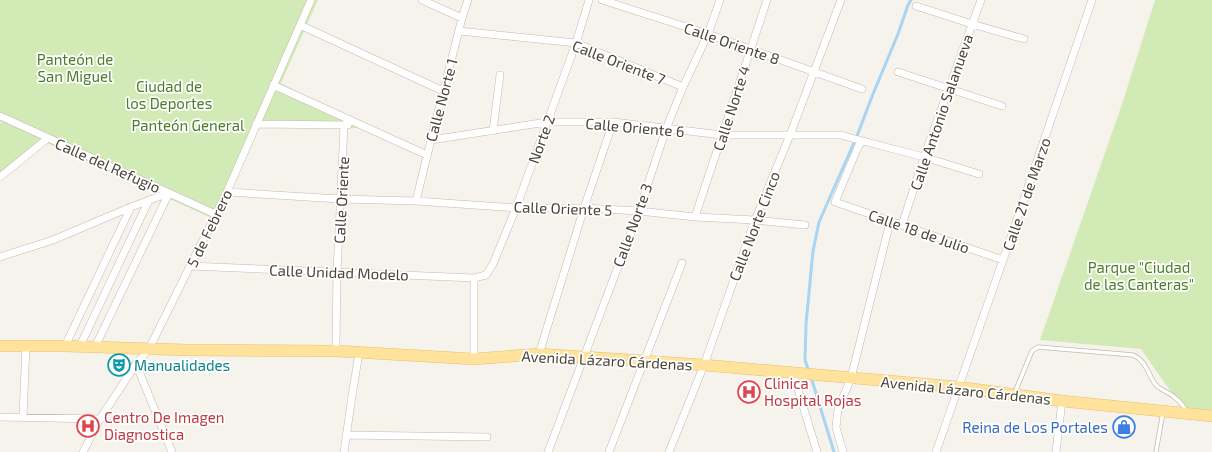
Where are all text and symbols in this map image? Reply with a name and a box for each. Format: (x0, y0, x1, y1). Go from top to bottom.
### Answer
street label: Calle Oriente 8 (682, 18, 782, 68)
street label: Calle Antonio Salanueva (906, 32, 976, 192)
street label: Calle Oriente 7 (570, 36, 668, 88)
park label: Panteón de San Miguel (37, 50, 113, 85)
street label: Calle Norte 1 (421, 56, 461, 144)
street label: Calle Norte 4 (709, 63, 753, 153)
park label: Ciudad de los Deportes (126, 77, 212, 112)
street label: Norte 2 (524, 112, 558, 166)
street label: Calle Oriente 6 (585, 114, 685, 140)
park label: Panteón General (131, 116, 245, 134)
street label: Calle del Refugio (53, 134, 163, 196)
street label: Calle 21 de Marzo (998, 135, 1054, 253)
street label: Calle Oriente (330, 156, 352, 244)
street label: Calle Norte Cinco (725, 169, 783, 283)
street label: Calle Norte 3 (609, 181, 655, 269)
street label: 5 de Febrero (182, 186, 236, 270)
street label: Calle Oriente 5 (513, 197, 613, 219)
street label: Calle 18 de Julio (866, 205, 972, 257)
park label: Parque "Ciudad de las Canteras" (1084, 258, 1194, 293)
street label: Calle Unidad Modelo (269, 261, 409, 283)
street label: Avenida Lázaro Cárdenas (521, 347, 693, 373)
theatre icon: Manualidades (106, 352, 132, 378)
place label: Manualidades (134, 356, 230, 374)
street label: Avenida Lázaro Cárdenas (880, 372, 1052, 408)
place label: Clinica Hospital Rojas (764, 374, 861, 410)
hospital icon: Clinica Hospital Rojas (736, 379, 762, 405)
place label: Centro De Imagen Diagnostica (104, 408, 224, 443)
hospital icon: Centro De Imagen Diagnostica (75, 413, 101, 439)
shop icon: Reina de Los Portales (1111, 414, 1137, 440)
place label: Reina de Los Portales (962, 418, 1108, 436)

